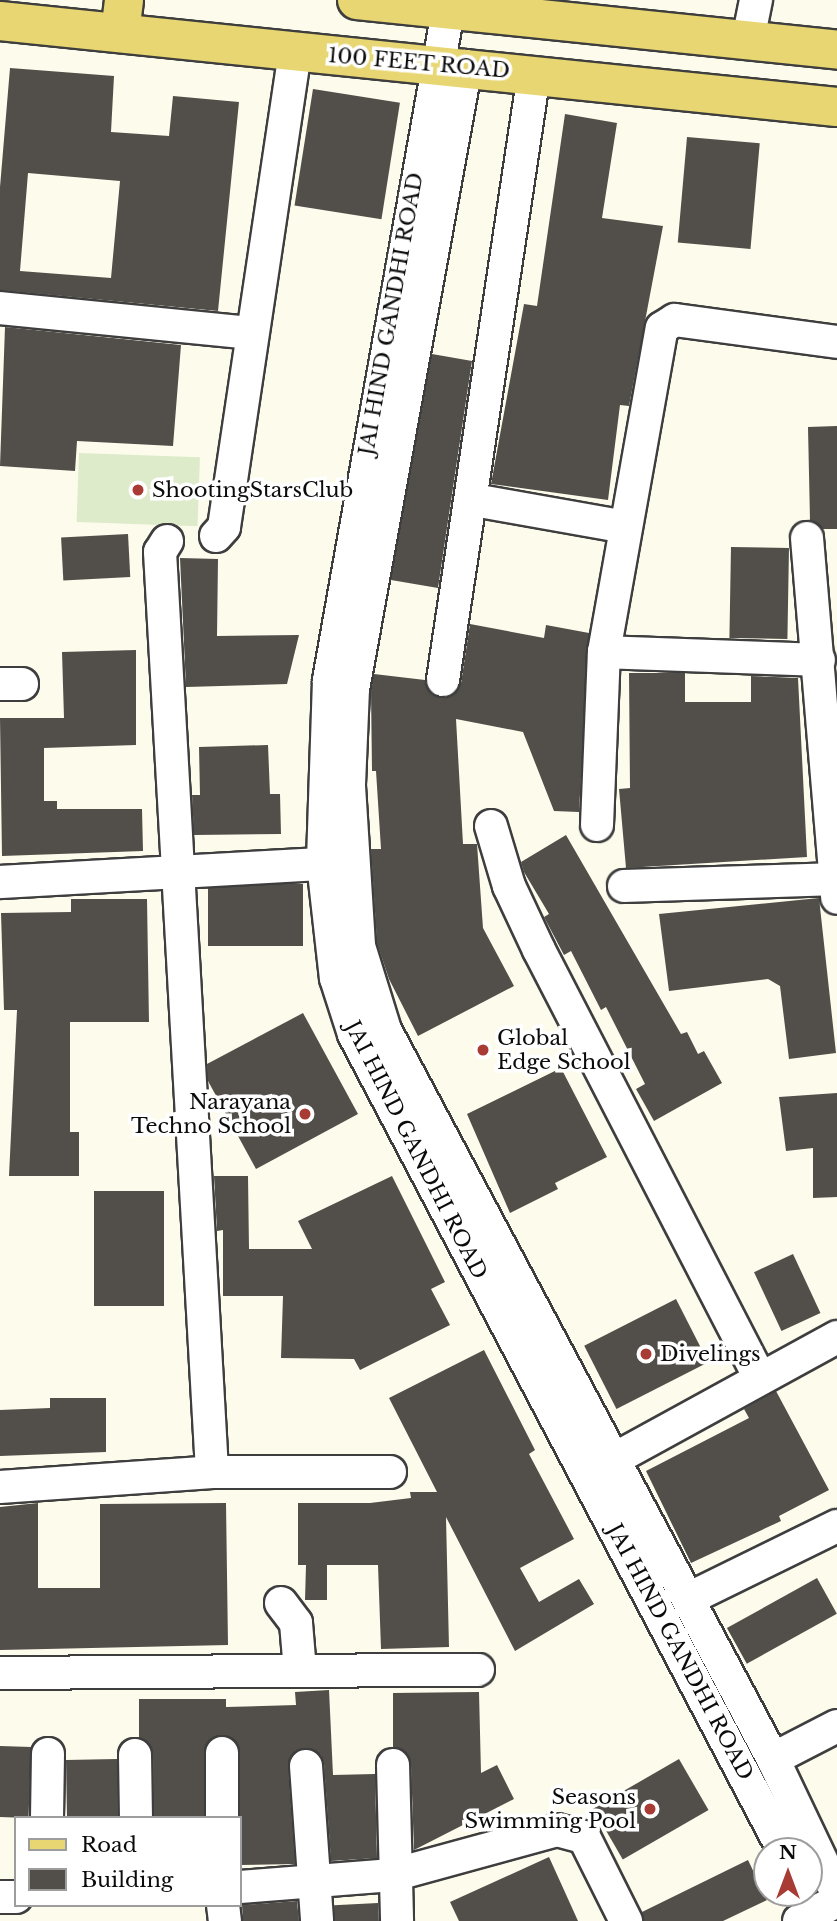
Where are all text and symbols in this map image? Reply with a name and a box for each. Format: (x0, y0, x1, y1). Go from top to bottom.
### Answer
street label: 100 FEET ROAD (327, 42, 511, 84)
street label: JAI HIND GANDHI ROAD (354, 171, 428, 457)
place label: ShootingStarsClub (152, 477, 353, 503)
marker: ShootingStarsClub (130, 482, 146, 498)
street label: JAI HIND GANDHI ROAD (340, 1017, 492, 1283)
place label: Global Edge School (497, 1025, 630, 1075)
marker: Global Edge School (475, 1042, 491, 1058)
place label: Narayana Techno School (131, 1089, 291, 1139)
marker: Narayana Techno School (297, 1106, 313, 1122)
place label: Divelings (660, 1341, 761, 1367)
marker: Divelings (638, 1346, 654, 1362)
street label: JAI HIND GANDHI ROAD (602, 1520, 758, 1784)
place label: Seasons Swimming Pool (464, 1784, 636, 1834)
marker: Seasons Swimming Pool (642, 1801, 658, 1817)
legend (14, 1816, 242, 1907)
text: Road (81, 1832, 137, 1858)
north arrow (753, 1837, 823, 1907)
text: N (779, 1841, 797, 1864)
text: Building (81, 1867, 173, 1893)

